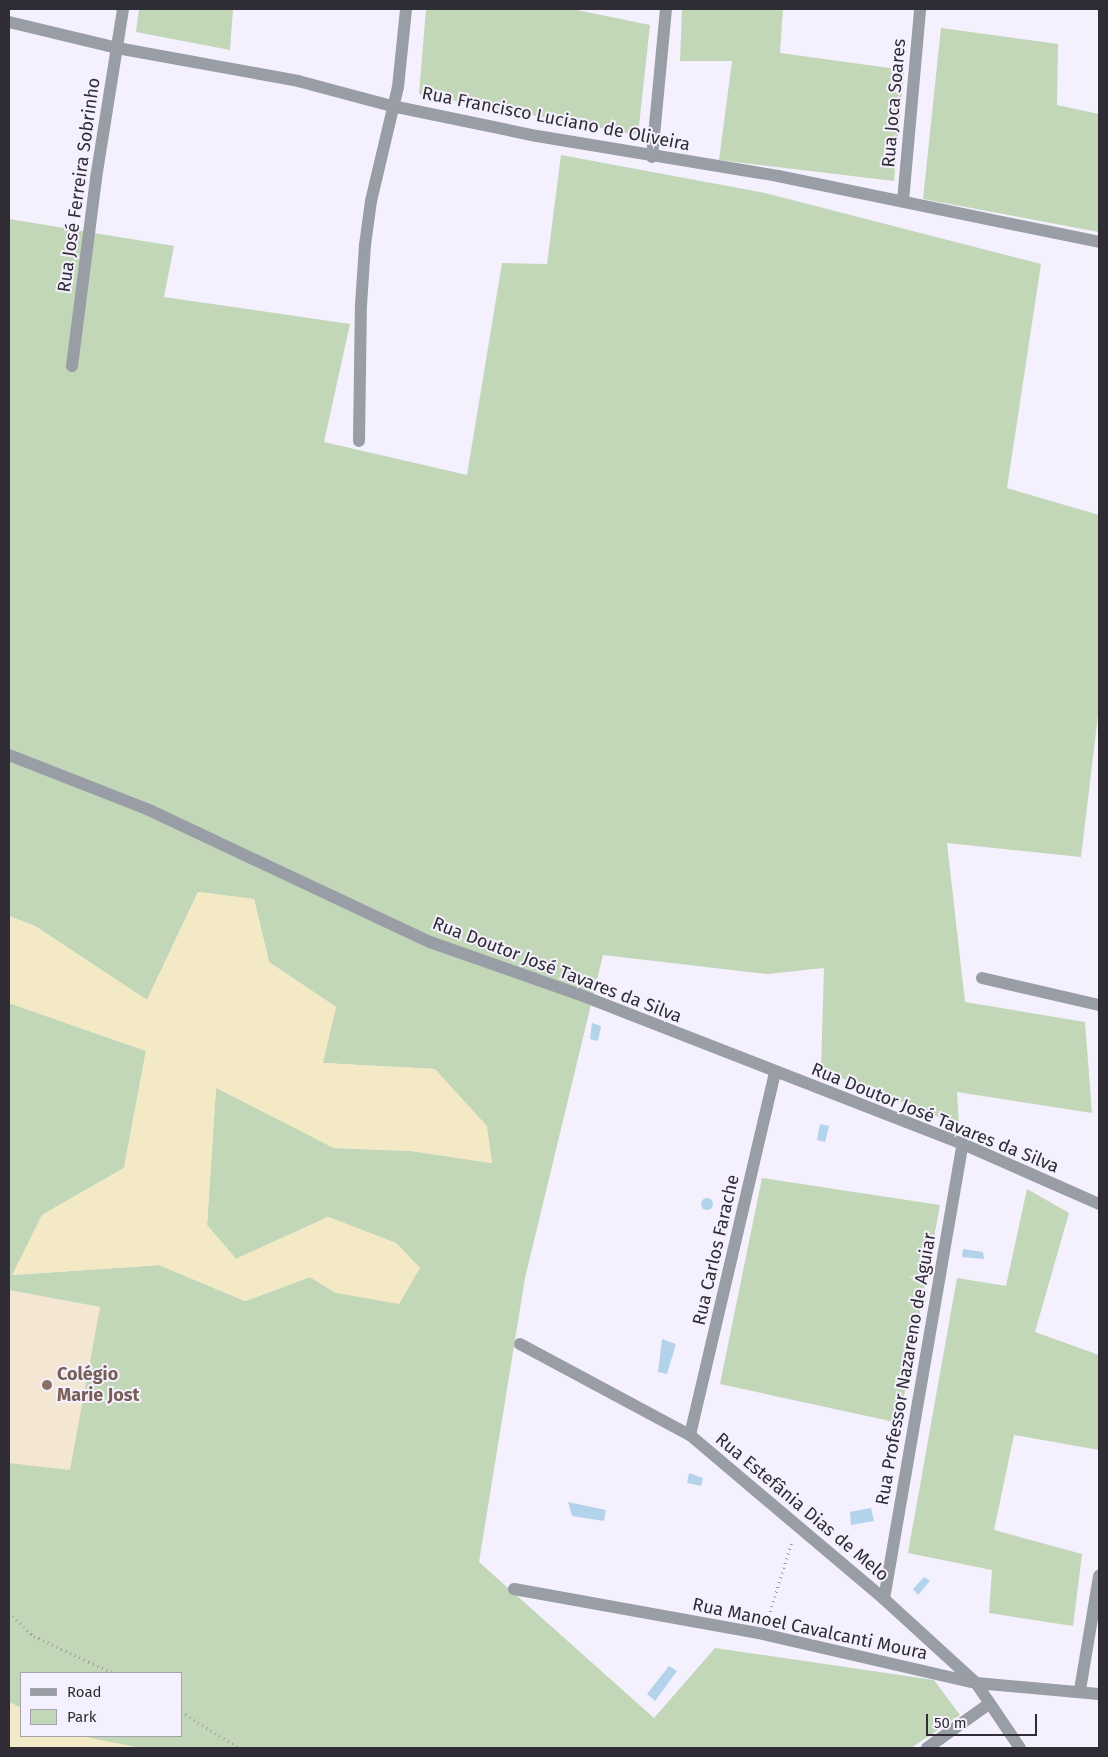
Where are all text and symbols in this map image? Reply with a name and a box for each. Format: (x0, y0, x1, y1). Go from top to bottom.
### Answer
street label: Rua Joca Soares (878, 38, 910, 168)
street label: Rua José Ferreira Sobrinho (53, 76, 105, 294)
street label: Rua Francisco Luciano de Oliveira (420, 82, 692, 156)
street label: Rua Doutor José Tavares da Silva (429, 912, 685, 1028)
street label: Rua Doutor José Tavares da Silva (808, 1058, 1062, 1178)
street label: Rua Carlos Farache (688, 1173, 744, 1327)
street label: Rua Professor Nazareno de Aguiar (871, 1231, 941, 1507)
place label: Colégio Marie Jost (57, 1364, 139, 1406)
marker: Colégio Marie Jost (41, 1379, 53, 1391)
street label: Rua Estefânia Dias de Melo (711, 1428, 893, 1586)
street label: Rua Manoel Cavalcanti Moura (691, 1594, 929, 1664)
legend (20, 1672, 182, 1737)
text: Road (67, 1683, 102, 1701)
scale bar (928, 1704, 1039, 1736)
text: Park (67, 1708, 97, 1726)
text: 50 m (934, 1714, 967, 1732)

